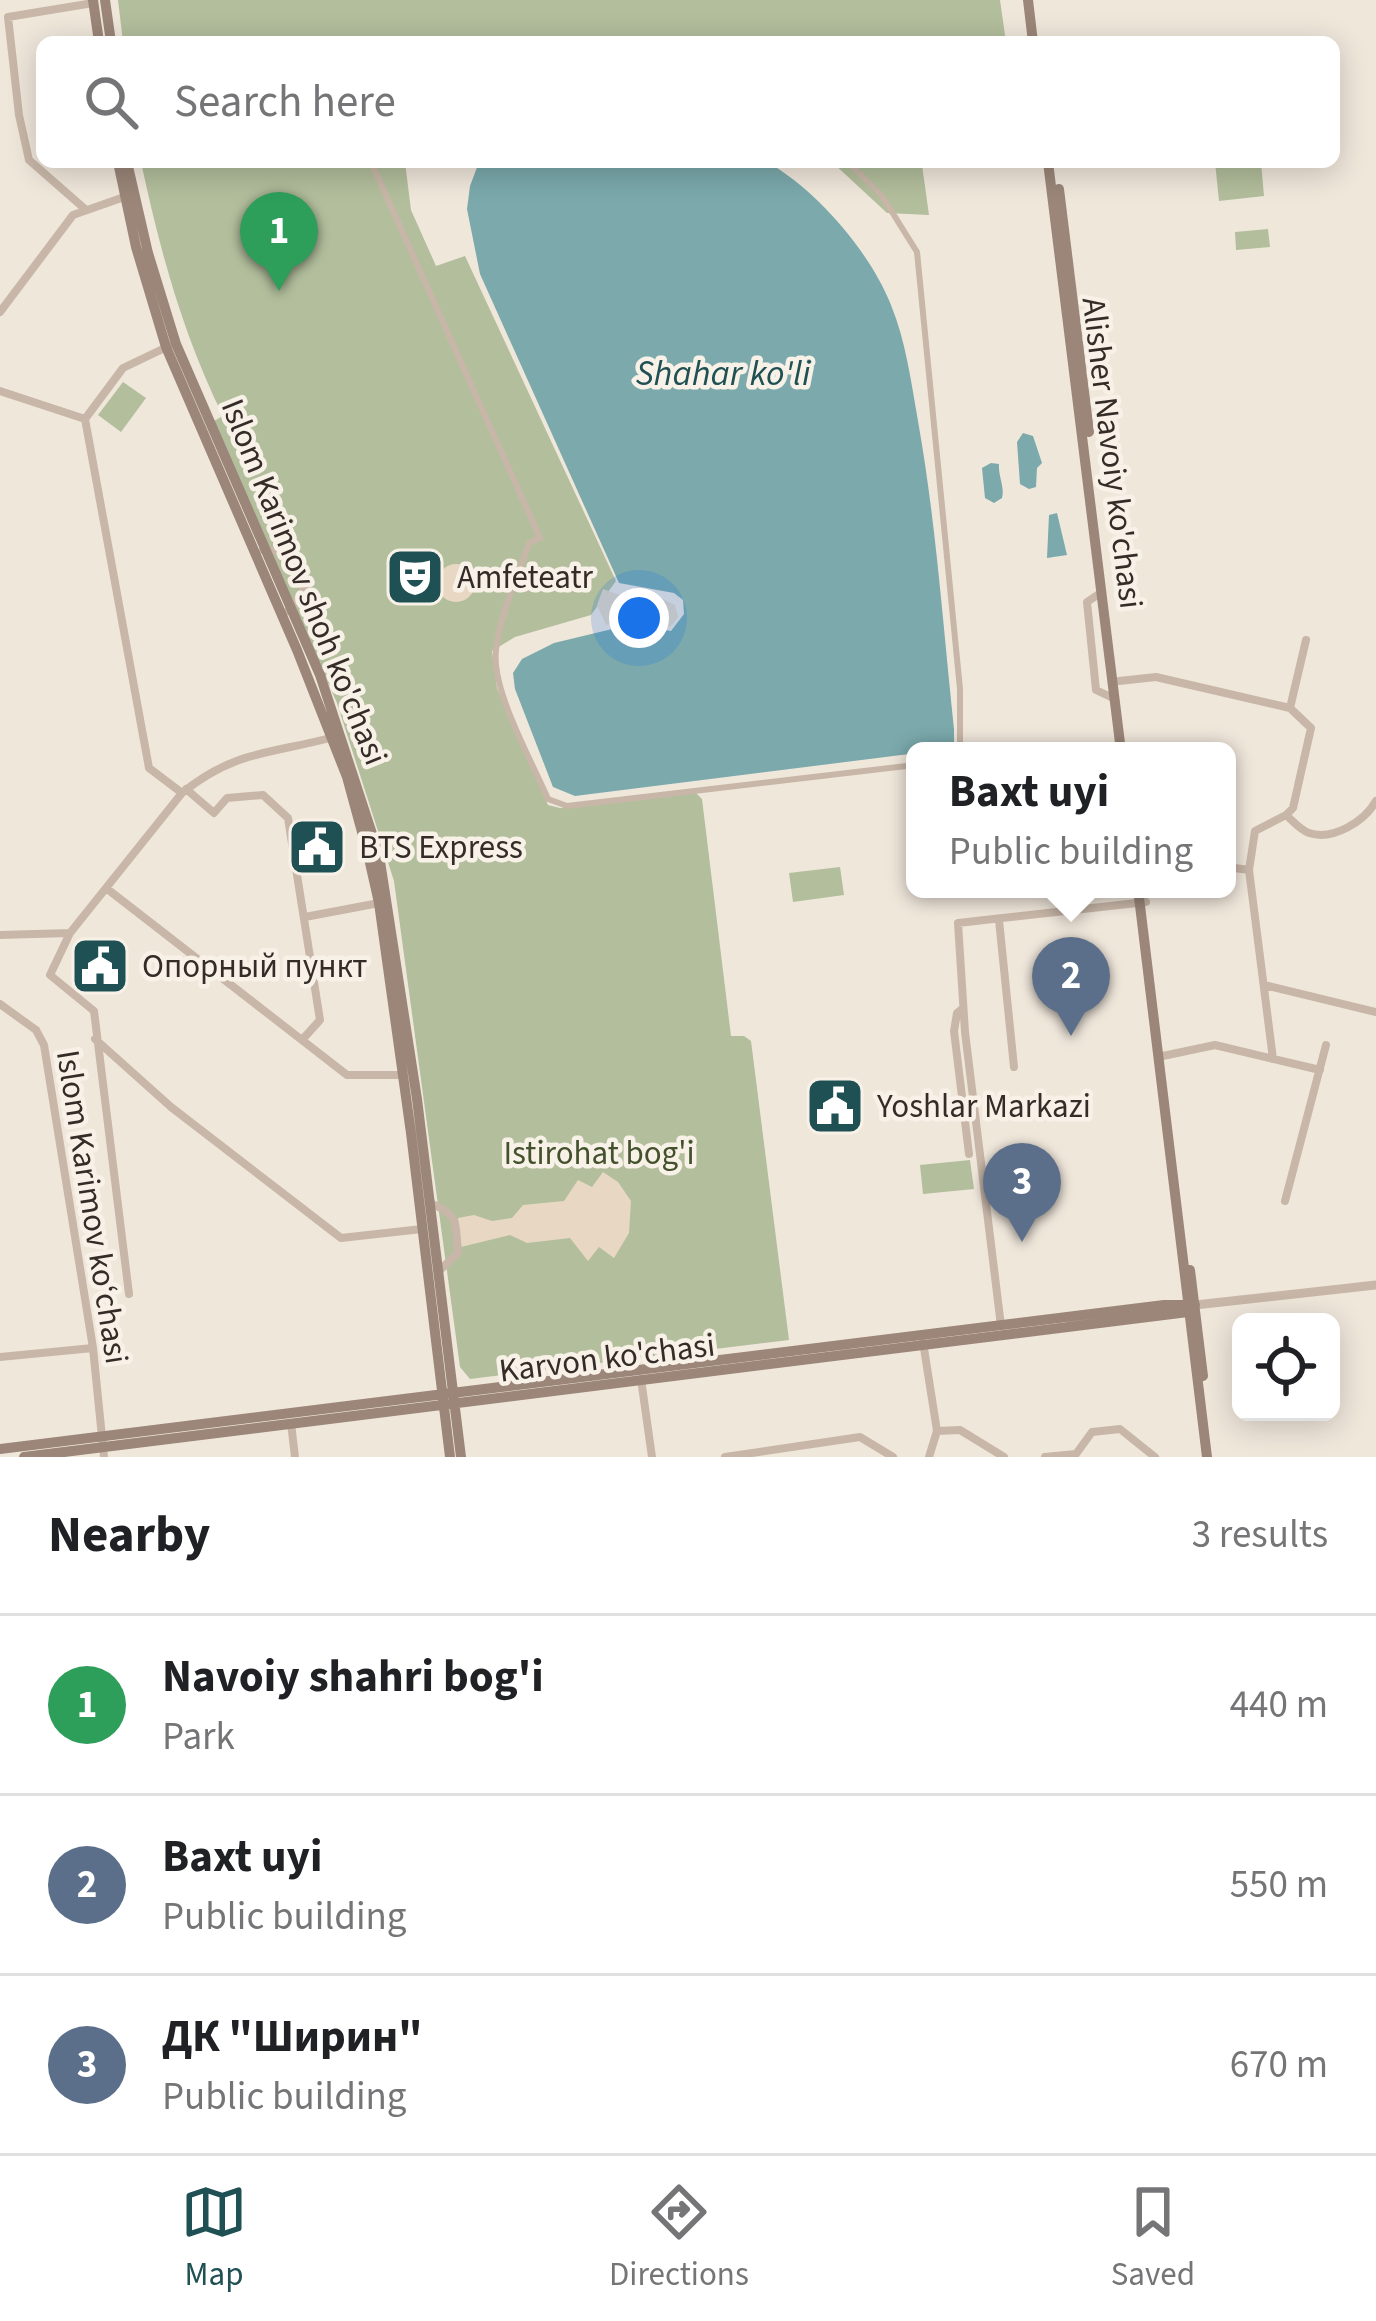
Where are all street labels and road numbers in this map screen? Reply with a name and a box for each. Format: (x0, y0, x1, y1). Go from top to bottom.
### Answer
street label: Alisher Navoiy ko'chasi (1070, 295, 1154, 611)
street label: Islom Karimov shoh ko'chasi (209, 392, 399, 772)
street label: Islom Karimov ko‘chasi (44, 1047, 140, 1367)
street label: Karvon ko'chasi (496, 1321, 718, 1395)

